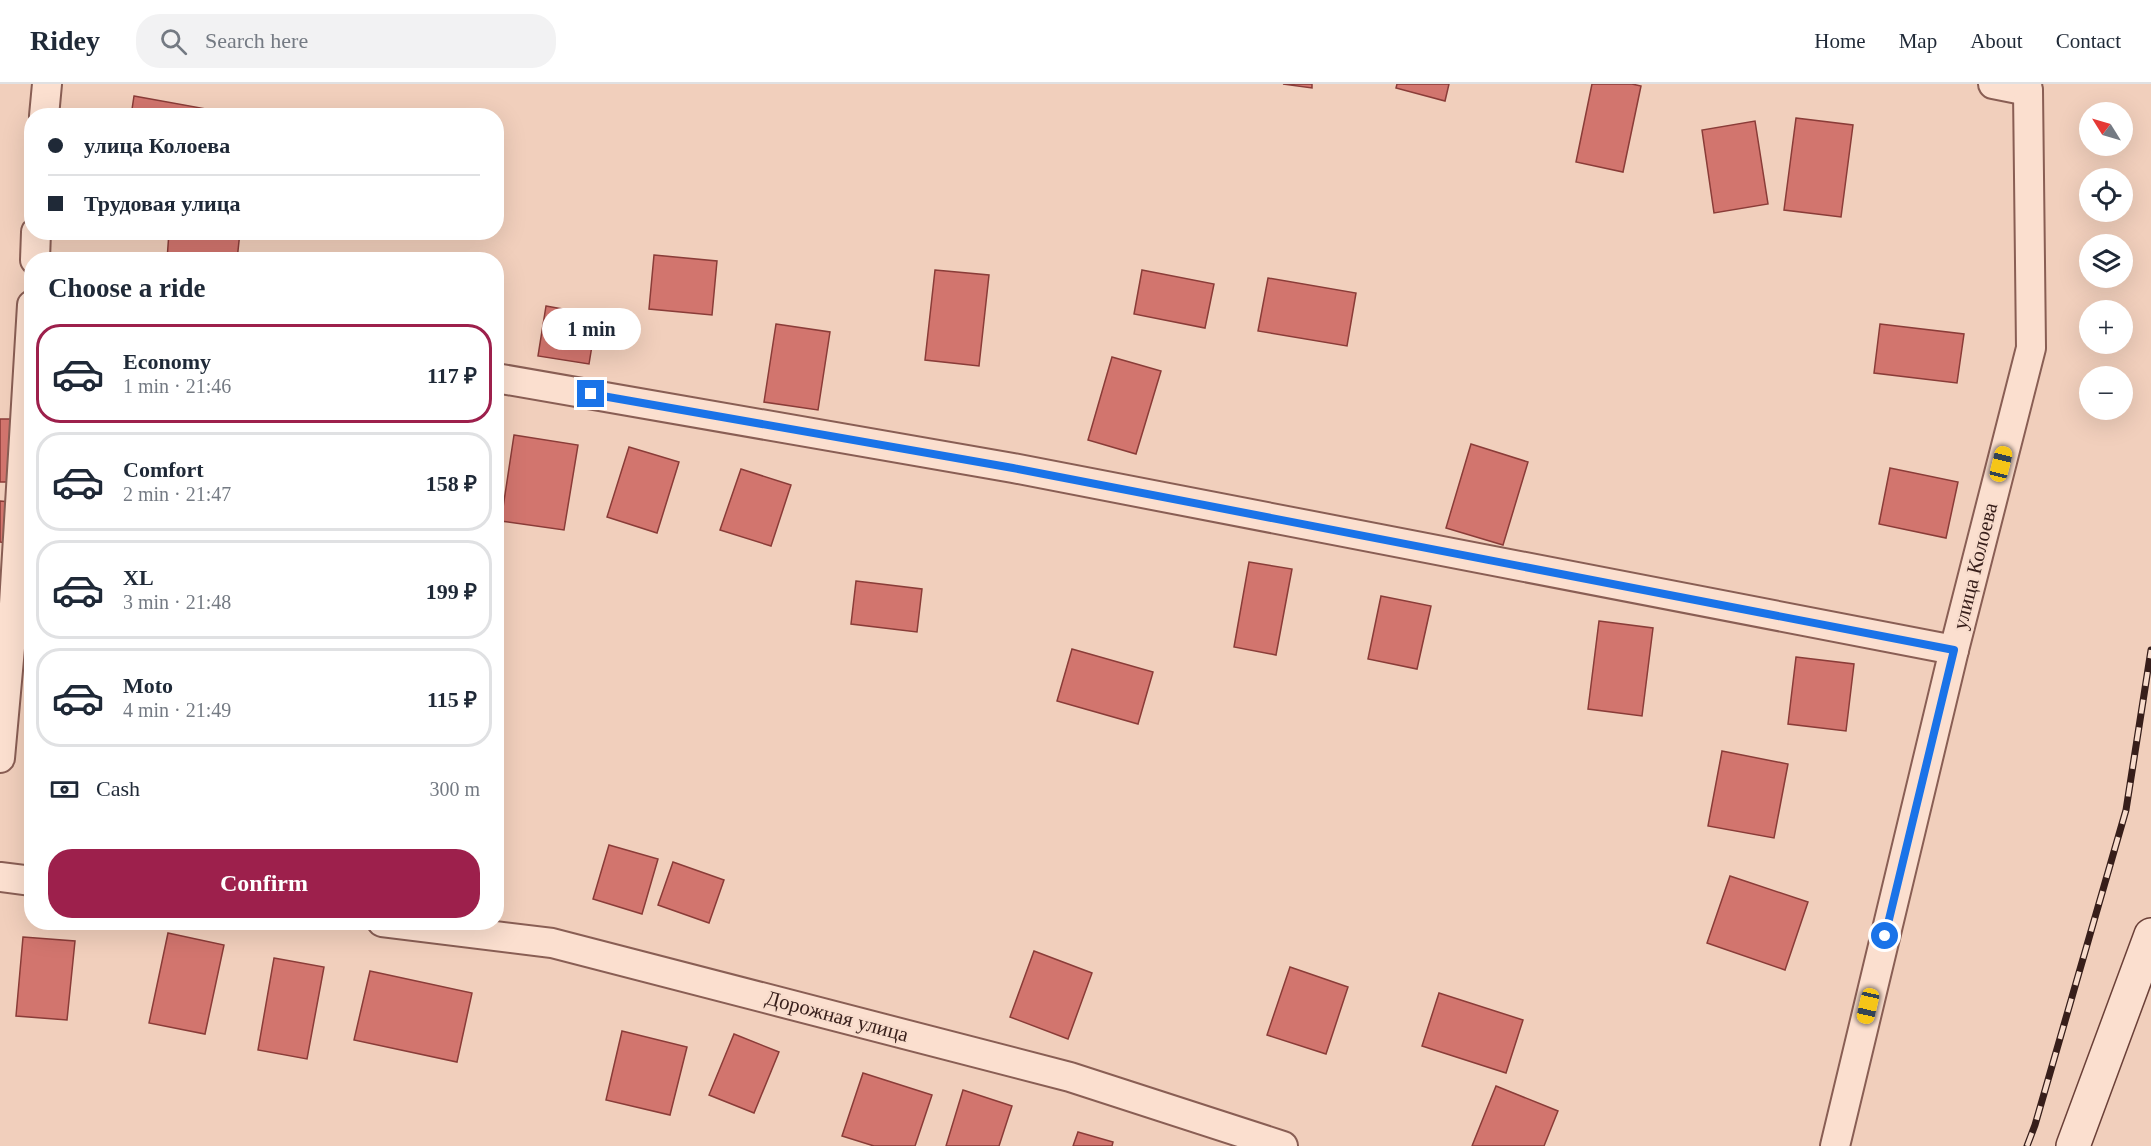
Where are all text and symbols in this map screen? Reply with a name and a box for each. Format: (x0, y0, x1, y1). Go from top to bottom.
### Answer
search box (136, 14, 556, 68)
text: Ridey (30, 25, 100, 56)
icon: search (157, 25, 190, 58)
text: Search here (205, 28, 308, 53)
text: Home (1814, 29, 1866, 53)
text: Map (1899, 29, 1937, 53)
text: About (1970, 29, 2023, 53)
text: Contact (2056, 29, 2121, 53)
north arrow (2079, 102, 2133, 156)
map controls (2079, 102, 2133, 420)
text: улица Колоева (84, 133, 230, 158)
button: locate (2079, 168, 2133, 222)
text: Трудовая улица (84, 191, 240, 216)
button: layers (2079, 234, 2133, 288)
text: Choose a ride (48, 273, 206, 303)
button: + (2079, 300, 2133, 354)
callout: 1 min (542, 307, 640, 349)
text: 1 min (567, 318, 616, 340)
icon: car (51, 347, 105, 401)
text: Economy (123, 349, 211, 374)
text: 117 ₽ (427, 363, 477, 388)
button: − (2079, 366, 2133, 420)
text: 1 min · 21:46 (123, 375, 231, 397)
route end (577, 380, 604, 407)
car (1988, 444, 2014, 484)
icon: car (51, 455, 105, 509)
text: Comfort (123, 457, 204, 482)
text: 158 ₽ (426, 471, 477, 496)
text: 2 min · 21:47 (123, 483, 231, 505)
street label: улица Колоева (1948, 499, 2003, 632)
icon: car (51, 563, 105, 617)
text: XL (123, 565, 154, 590)
text: 199 ₽ (426, 579, 477, 604)
text: 3 min · 21:48 (123, 591, 231, 613)
icon: car (51, 671, 105, 725)
text: Moto (123, 673, 173, 698)
text: 115 ₽ (427, 687, 477, 712)
text: 4 min · 21:49 (123, 699, 231, 721)
icon: cash (48, 773, 81, 806)
text: Cash (96, 776, 140, 801)
text: 300 m (429, 778, 480, 800)
button: Confirm (48, 849, 480, 918)
route start (1871, 922, 1898, 949)
street label: Дорожная улица (763, 985, 912, 1047)
car (1855, 986, 1881, 1026)

